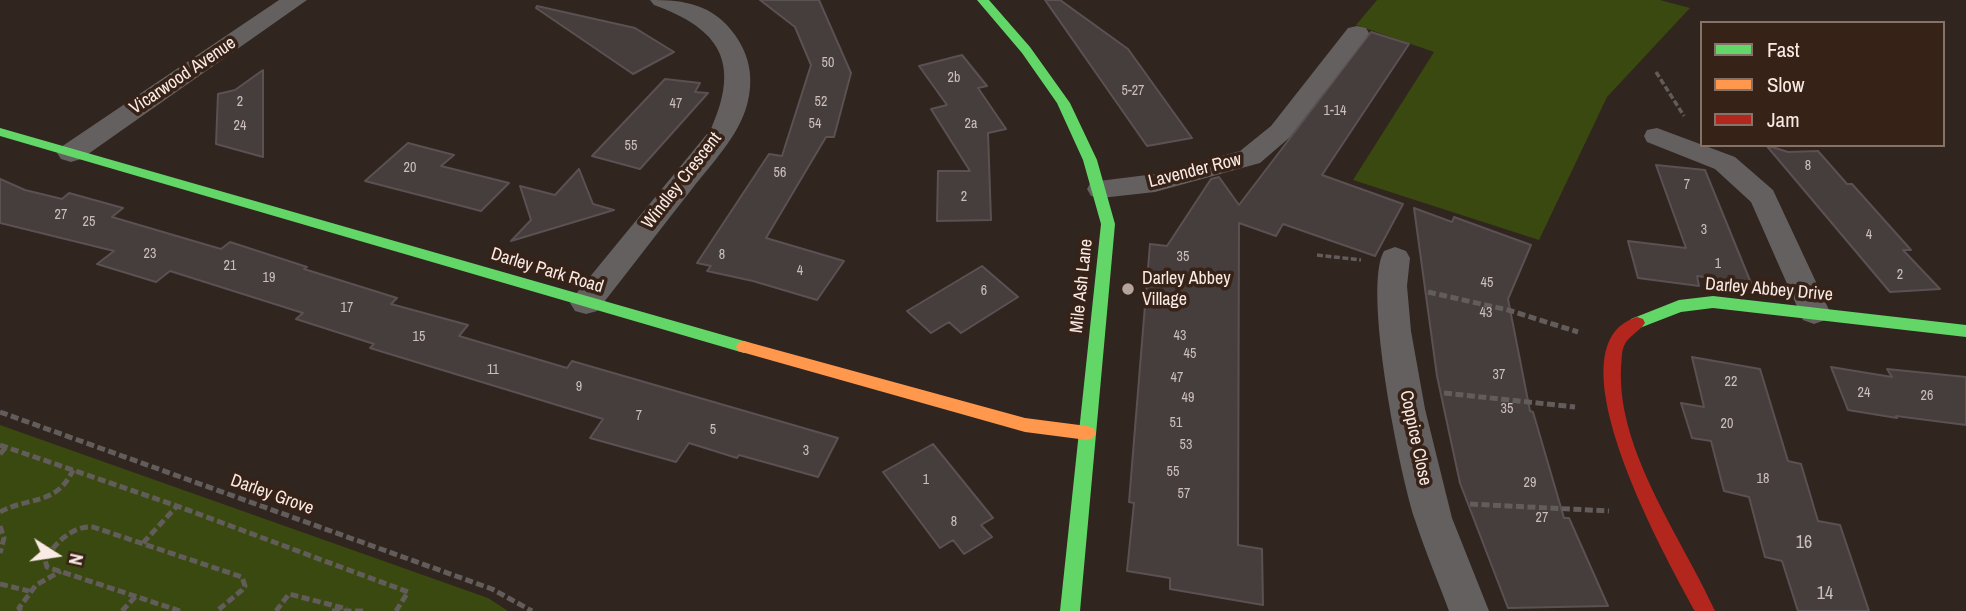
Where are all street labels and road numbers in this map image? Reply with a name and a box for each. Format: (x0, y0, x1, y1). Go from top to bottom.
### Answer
street label: Vicarwood Avenue (126, 33, 240, 119)
street label: Windley Crescent (638, 128, 726, 234)
street label: Lavender Row (1146, 149, 1244, 193)
street label: Mile Ash Lane (1066, 238, 1098, 334)
street label: Darley Park Road (488, 244, 606, 298)
street label: Darley Abbey Drive (1704, 274, 1834, 306)
street label: Coppice Close (1394, 388, 1436, 488)
street label: Darley Grove (227, 470, 317, 520)

